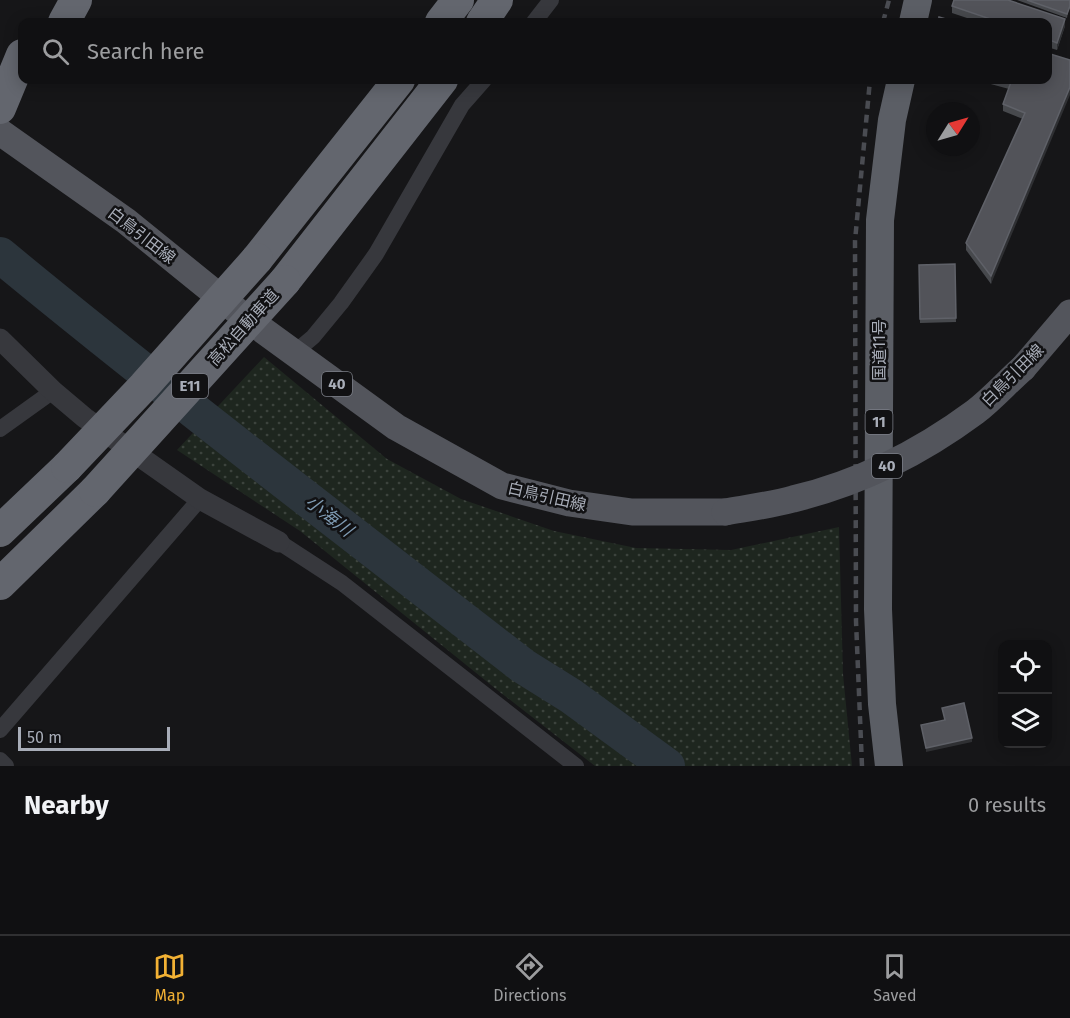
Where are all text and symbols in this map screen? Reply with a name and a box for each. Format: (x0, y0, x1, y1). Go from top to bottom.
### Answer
search box (18, 18, 1052, 84)
icon: search (39, 35, 72, 68)
text: Search here (87, 38, 205, 65)
north arrow (926, 102, 980, 156)
street label: 白鳥引田線 (104, 203, 179, 268)
street label: 高松自動車道 (204, 285, 283, 369)
street label: 国道11号 (870, 319, 889, 381)
street label: 白鳥引田線 (977, 340, 1047, 410)
road number: 40 (322, 372, 352, 396)
road number: E11 (172, 374, 208, 398)
road number: 11 (866, 410, 892, 434)
road number: 40 (872, 454, 902, 478)
street label: 白鳥引田線 (506, 478, 588, 515)
water label: 小海川 (301, 491, 359, 543)
map controls (998, 640, 1052, 748)
button: locate (998, 640, 1052, 694)
button: layers (998, 694, 1052, 748)
scale bar (18, 724, 170, 752)
text: 50 m (27, 728, 62, 747)
text: Nearby (24, 790, 109, 821)
text: 0 results (968, 793, 1046, 817)
tab: Map (153, 950, 186, 1005)
tab: Directions (493, 950, 567, 1005)
tab: Saved (873, 950, 917, 1005)

